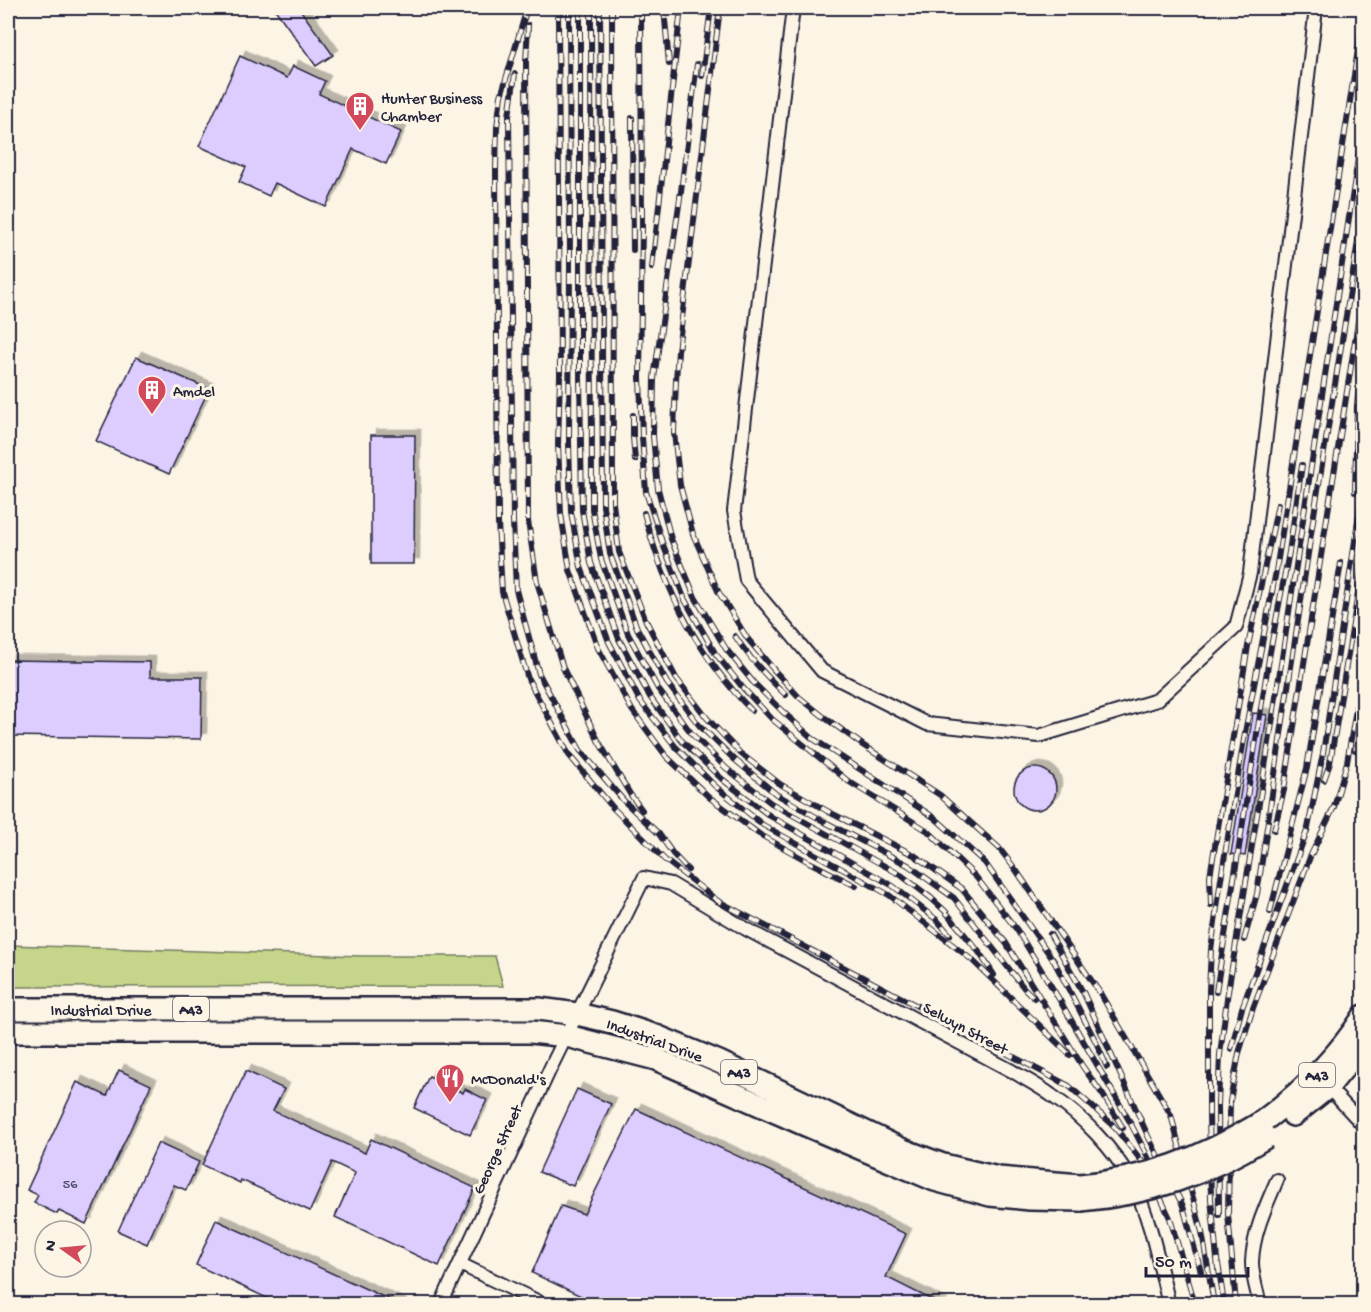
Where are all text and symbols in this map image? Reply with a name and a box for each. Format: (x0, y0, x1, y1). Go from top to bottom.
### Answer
building icon: Hunter Business Chamber (344, 90, 376, 132)
place label: Hunter Business Chamber (381, 91, 483, 128)
building icon: Amdel (136, 374, 168, 416)
place label: Amdel (173, 384, 215, 403)
road number: A43 (173, 997, 209, 1021)
street label: Selwyn Street (919, 1000, 1011, 1061)
street label: Industrial Drive (51, 1003, 152, 1022)
street label: Industrial Drive (603, 1016, 705, 1069)
road number: A43 (721, 1060, 757, 1084)
restaurant icon: McDonald's (434, 1062, 466, 1104)
road number: A43 (1299, 1063, 1335, 1087)
place label: McDonald's (471, 1072, 547, 1091)
street label: George Street (470, 1102, 529, 1198)
house number: 56 (63, 1177, 78, 1194)
north arrow (33, 1219, 93, 1279)
text: N (41, 1238, 63, 1254)
scale bar (1146, 1240, 1248, 1278)
text: 50 m (1155, 1253, 1192, 1274)

